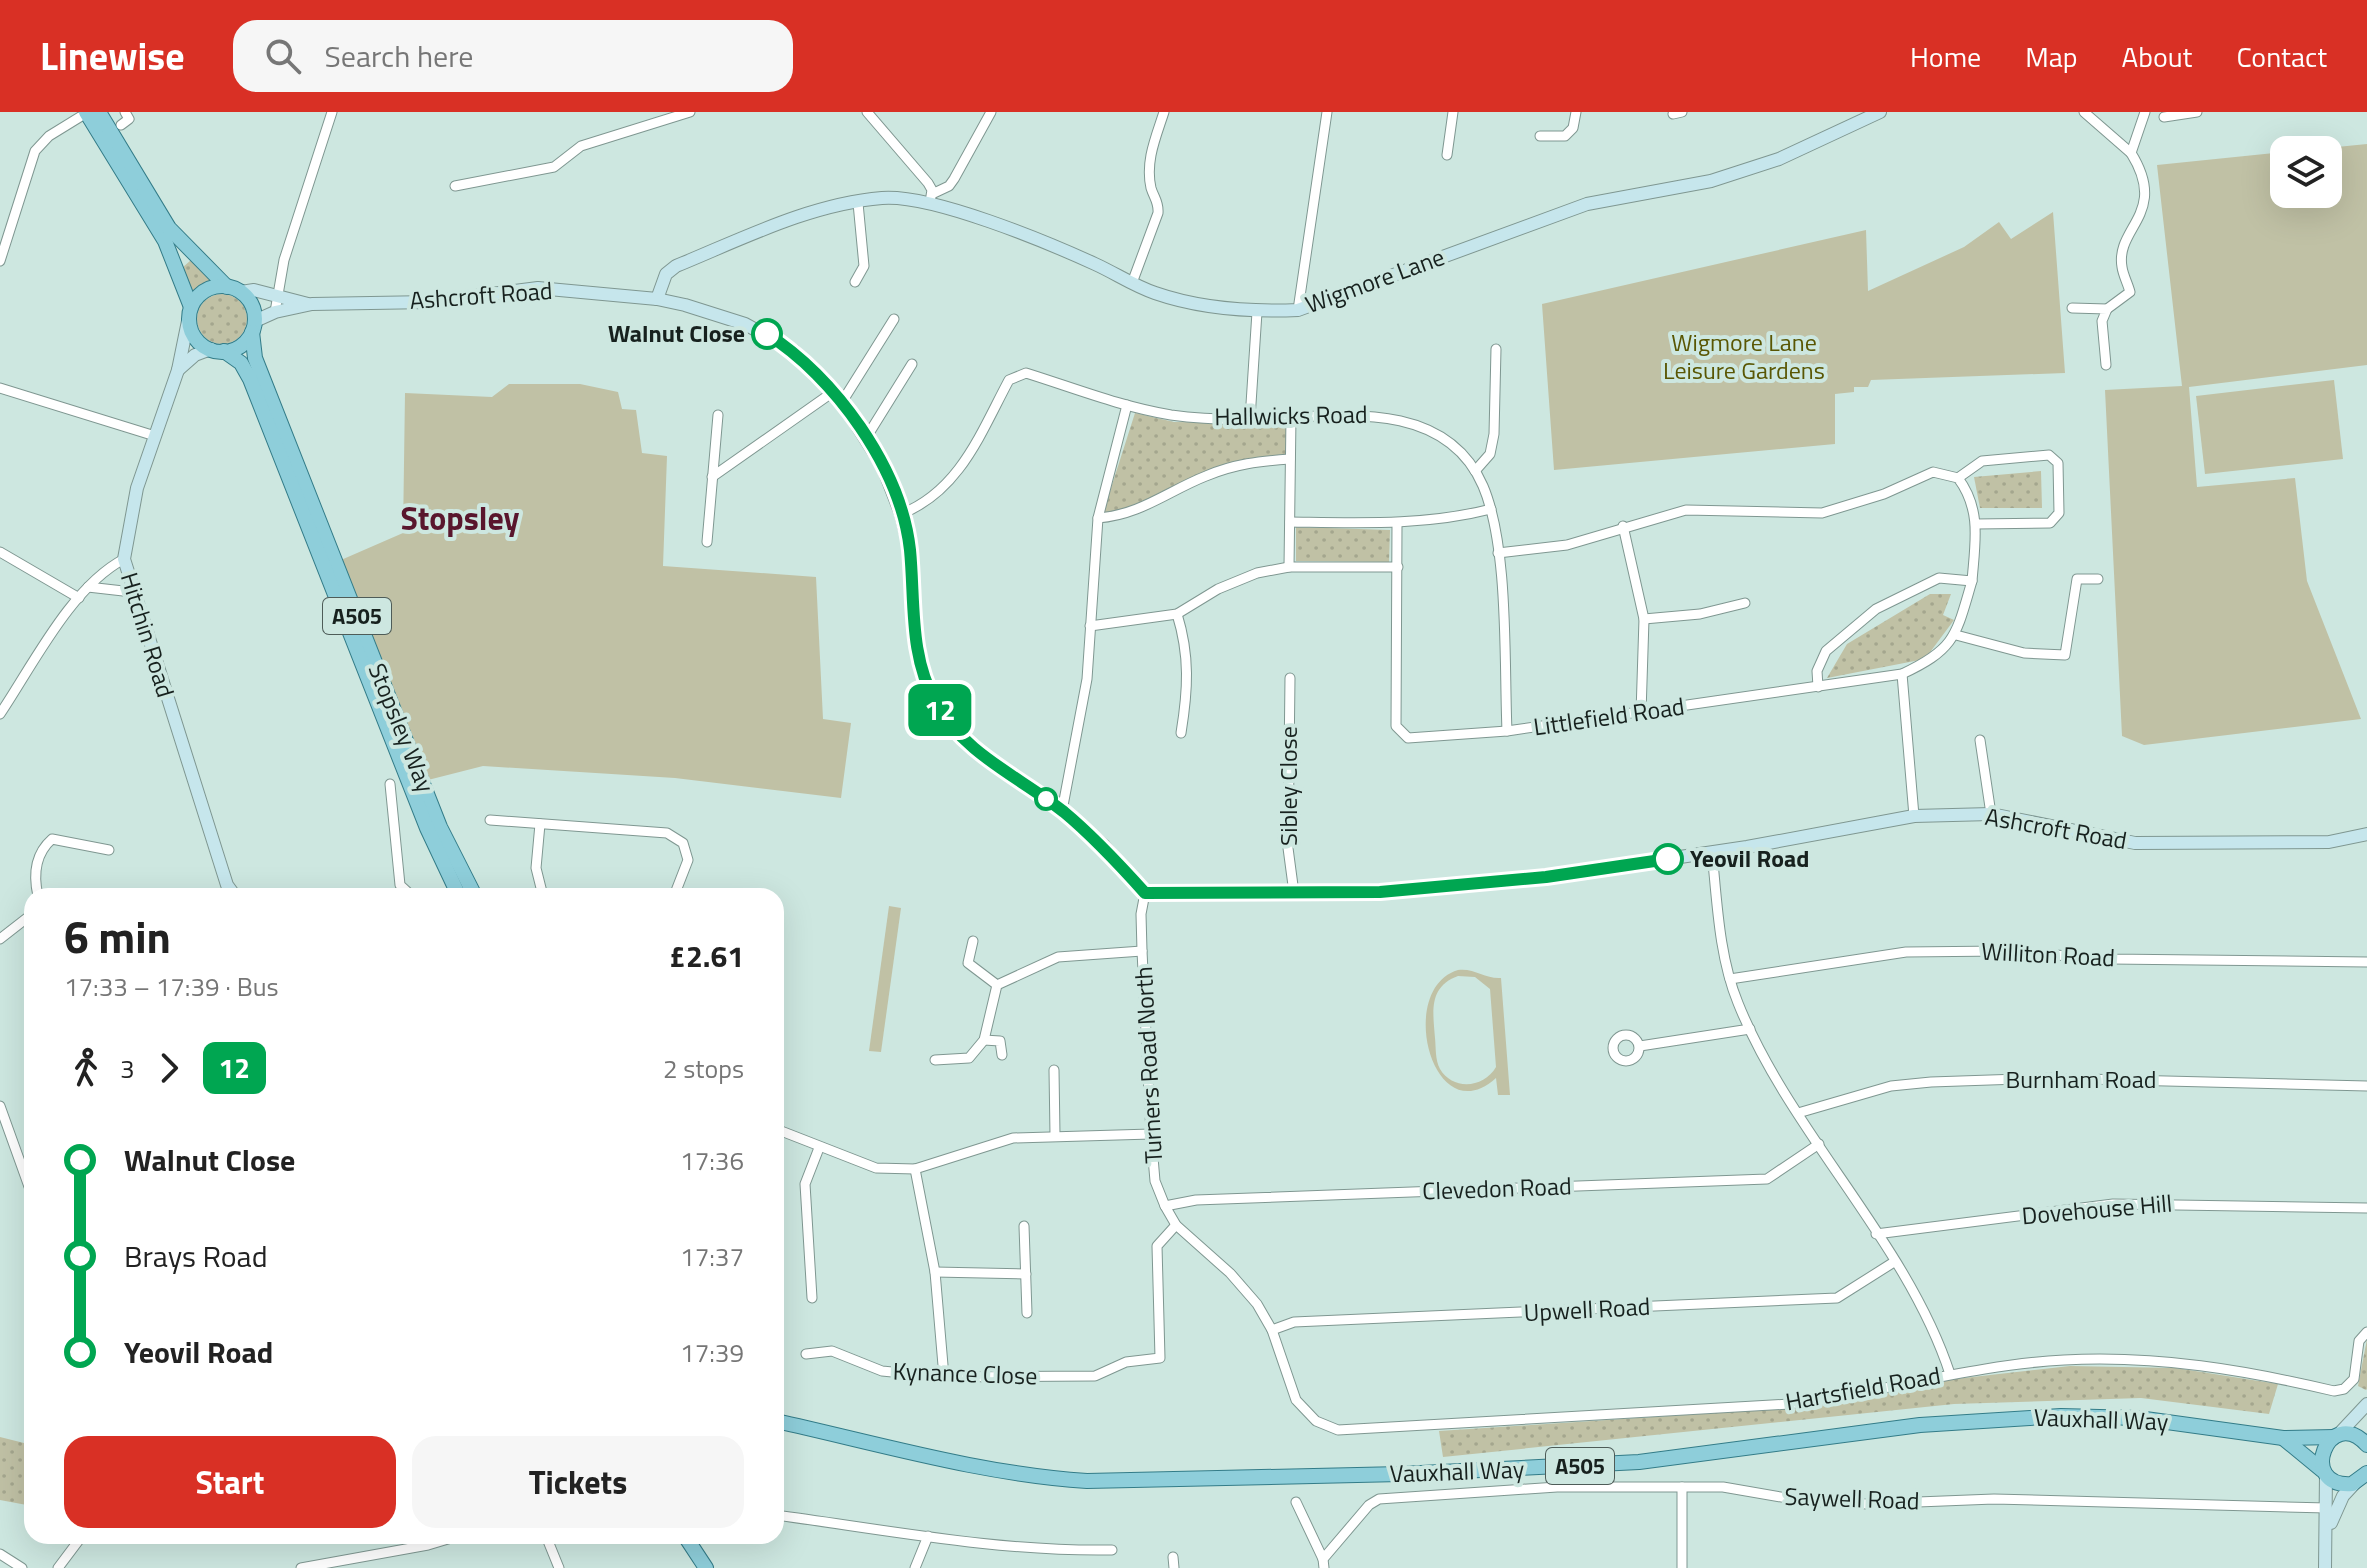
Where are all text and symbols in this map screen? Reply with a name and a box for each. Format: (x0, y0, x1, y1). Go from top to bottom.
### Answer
search box (233, 20, 793, 92)
text: Linewise (40, 27, 185, 85)
text: Search here (325, 33, 473, 79)
icon: search (261, 34, 305, 78)
text: Home (1910, 35, 1981, 78)
text: Map (2025, 35, 2078, 78)
text: About (2122, 35, 2192, 78)
text: Contact (2236, 35, 2327, 78)
map controls (2270, 136, 2342, 208)
button: layers (2270, 136, 2342, 208)
street label: Wigmore Lane (1300, 238, 1449, 322)
street label: Ashcroft Road (408, 272, 554, 318)
place label: Walnut Close (608, 315, 745, 351)
marker: Walnut Close (752, 319, 782, 349)
park label: Wigmore Lane Leisure Gardens (1663, 324, 1825, 388)
street label: Hallwicks Road (1214, 396, 1368, 434)
district label: Stopsley (400, 494, 520, 542)
street label: Hitchin Road (112, 568, 184, 701)
road number: A505 (323, 598, 391, 634)
street label: Stopsley Way (360, 658, 444, 798)
line badge: 12 (904, 684, 976, 736)
text: 12 (924, 688, 956, 731)
street label: Littlefield Road (1531, 688, 1687, 744)
street label: Sibley Close (1270, 726, 1306, 846)
unlabelled marker (1035, 788, 1057, 810)
street label: Ashcroft Road (1983, 798, 2130, 858)
place label: Yeovil Road (1690, 840, 1809, 876)
marker: Yeovil Road (1653, 844, 1683, 874)
text: 6 min (64, 903, 171, 970)
text: £2.61 (669, 933, 744, 979)
street label: Williton Road (1980, 933, 2116, 975)
street label: Turners Road North (1125, 966, 1171, 1164)
text: 17:33 – 17:39 · Bus (64, 967, 279, 1006)
icon: walk (64, 1046, 108, 1090)
icon: forward (147, 1046, 191, 1090)
text: 12 (219, 1046, 250, 1089)
text: 3 (120, 1049, 135, 1088)
text: 2 stops (663, 1049, 744, 1088)
street label: Burnham Road (2006, 1061, 2156, 1097)
text: Walnut Close (124, 1137, 295, 1183)
text: 17:36 (680, 1141, 744, 1180)
street label: Clevedon Road (1422, 1167, 1572, 1209)
street label: Dovehouse Hill (2020, 1185, 2174, 1234)
text: Brays Road (124, 1233, 268, 1279)
text: 17:37 (680, 1237, 744, 1276)
street label: Upwell Road (1523, 1288, 1651, 1330)
text: Yeovil Road (124, 1329, 273, 1375)
text: 17:39 (680, 1333, 744, 1372)
street label: Kynance Close (892, 1352, 1038, 1394)
street label: Hartsfield Road (1782, 1357, 1943, 1419)
street label: Vauxhall Way (2033, 1399, 2169, 1439)
button: Start (64, 1436, 396, 1528)
button: Tickets (412, 1436, 744, 1528)
road number: A505 (1546, 1448, 1614, 1484)
street label: Vauxhall Way (1389, 1451, 1525, 1491)
street label: Saywell Road (1784, 1478, 1920, 1518)

